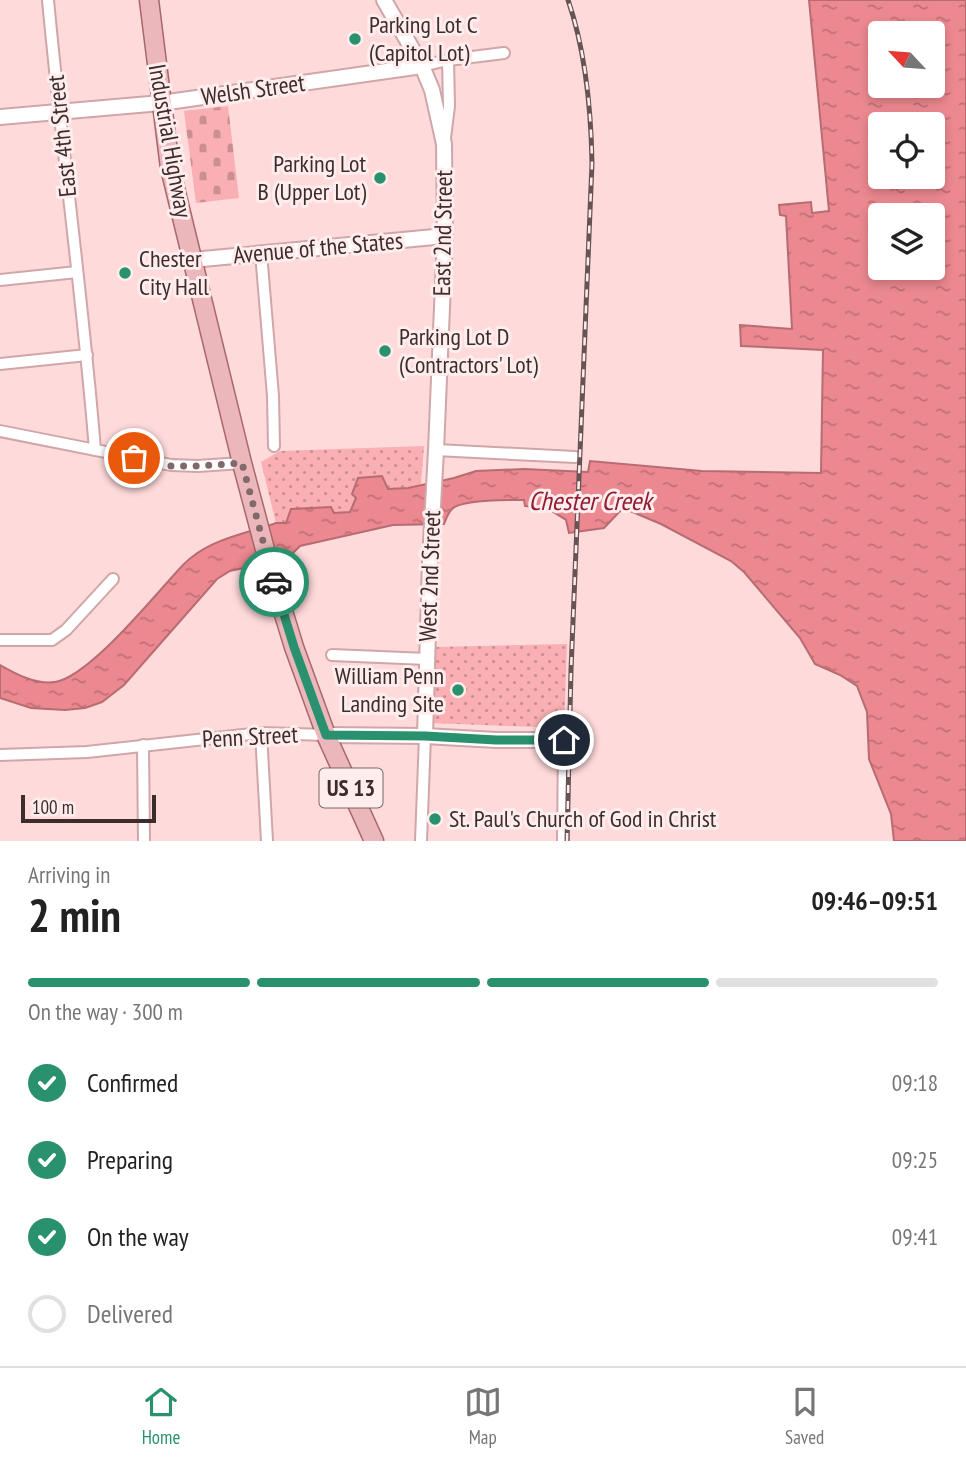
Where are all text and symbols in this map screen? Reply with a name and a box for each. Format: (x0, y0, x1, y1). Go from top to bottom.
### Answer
place label: Parking Lot C (Capitol Lot) (369, 9, 478, 68)
north arrow (868, 21, 945, 98)
map controls (868, 21, 945, 280)
marker: Parking Lot C (Capitol Lot) (347, 31, 363, 47)
street label: Industrial Highway (142, 62, 199, 220)
street label: Welsh Street (199, 67, 307, 112)
street label: East 4th Street (40, 73, 83, 199)
button: locate (868, 112, 945, 189)
place label: Parking Lot B (Upper Lot) (258, 148, 366, 207)
street label: East 2nd Street (426, 169, 459, 296)
marker: Parking Lot B (Upper Lot) (372, 170, 388, 186)
button: layers (868, 203, 945, 280)
street label: Avenue of the States (232, 225, 404, 270)
place label: Chester City Hall (139, 243, 209, 302)
marker: Chester City Hall (117, 265, 133, 281)
place label: Parking Lot D (Contractors' Lot) (399, 321, 538, 380)
marker: Parking Lot D (Contractors' Lot) (377, 343, 393, 359)
pin (104, 428, 164, 488)
icon: bag (115, 439, 153, 477)
water label: Chester Creek (528, 484, 655, 517)
street label: West 2nd Street (412, 509, 447, 642)
courier (239, 547, 309, 617)
icon: car (255, 563, 293, 601)
place label: William Penn Landing Site (335, 660, 444, 719)
marker: William Penn Landing Site (450, 682, 466, 698)
pin (534, 710, 594, 770)
street label: Penn Street (201, 718, 299, 754)
icon: home (545, 721, 583, 759)
road number: US 13 (320, 768, 382, 808)
scale bar (21, 792, 156, 824)
text: 100 m (32, 795, 74, 819)
place label: St. Paul's Church of God in Christ (449, 803, 717, 834)
marker: St. Paul's Church of God in Christ (427, 811, 443, 827)
text: Arriving in (28, 860, 110, 889)
text: 09:46–09:51 (811, 884, 938, 917)
text: 2 min (28, 885, 121, 945)
text: On the way · 300 m (28, 997, 183, 1026)
icon: check (28, 1064, 66, 1102)
text: Confirmed (87, 1066, 178, 1099)
text: 09:18 (892, 1068, 938, 1097)
icon: check (28, 1141, 66, 1179)
text: Preparing (87, 1143, 173, 1176)
text: 09:25 (892, 1145, 938, 1174)
icon: check (28, 1218, 66, 1256)
text: On the way (87, 1220, 189, 1253)
text: 09:41 (892, 1222, 938, 1251)
text: Delivered (87, 1297, 173, 1330)
tab: Home (142, 1383, 180, 1449)
tab: Map (464, 1383, 502, 1449)
tab: Saved (785, 1383, 824, 1449)

